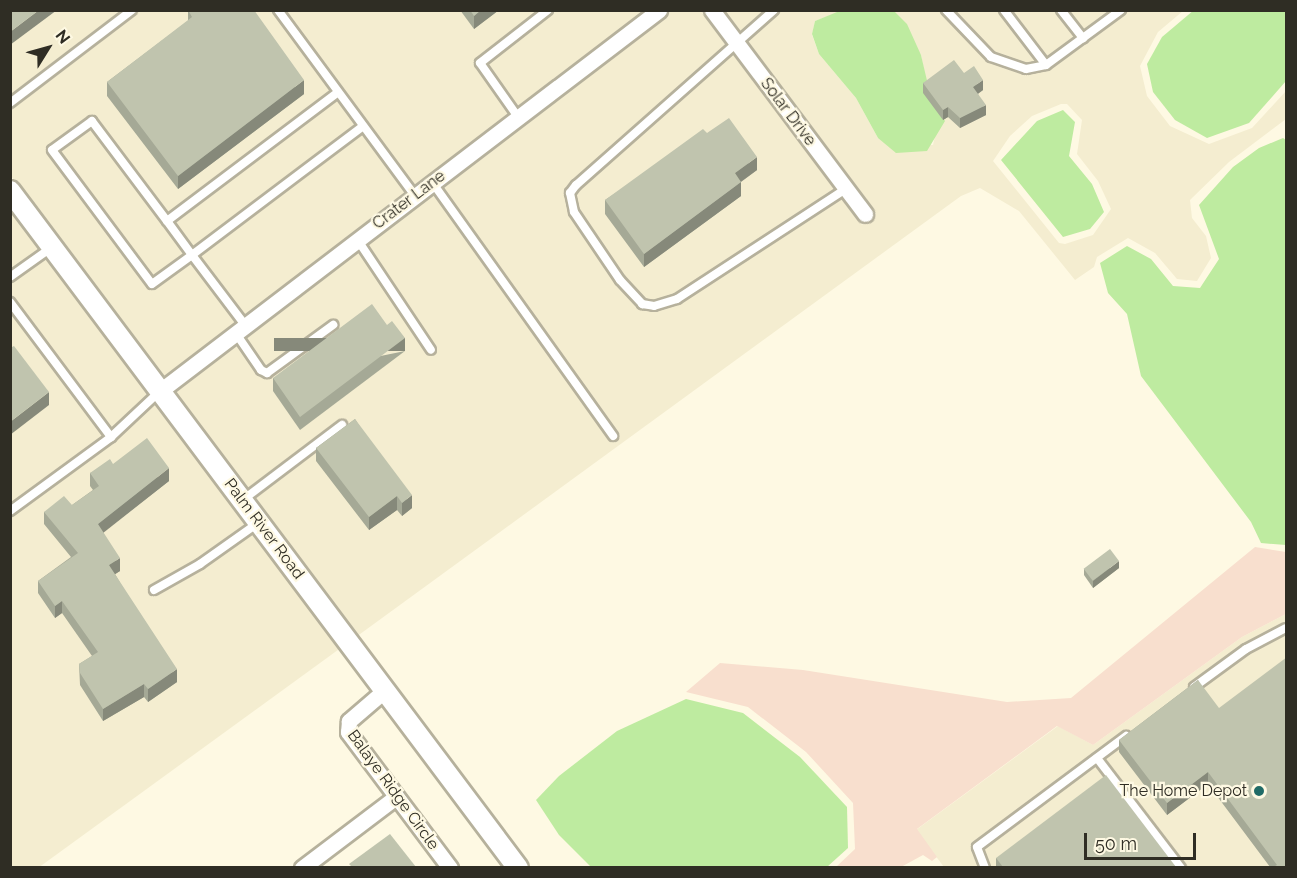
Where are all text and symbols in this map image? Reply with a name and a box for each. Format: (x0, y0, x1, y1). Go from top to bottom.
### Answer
north arrow (18, 18, 78, 78)
text: N (52, 26, 74, 47)
street label: Solar Drive (756, 74, 820, 150)
street label: Crater Lane (369, 166, 449, 234)
street label: Palm River Road (220, 475, 308, 583)
street label: Balaye Ridge Circle (343, 726, 443, 854)
place label: The Home Depot (1120, 781, 1247, 801)
marker: The Home Depot (1252, 784, 1266, 798)
scale bar (1087, 821, 1200, 859)
text: 50 m (1095, 833, 1137, 854)

